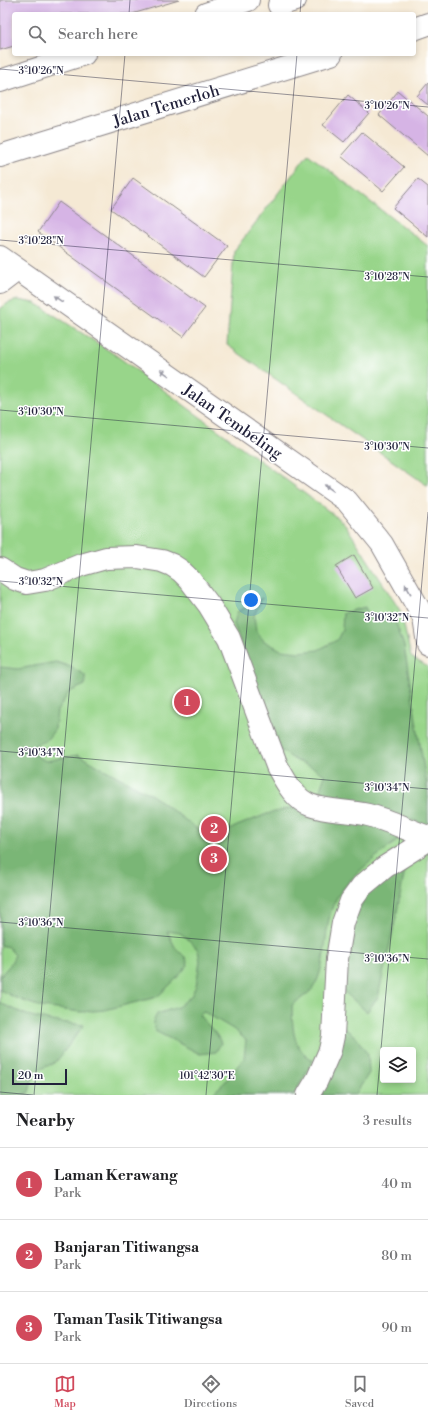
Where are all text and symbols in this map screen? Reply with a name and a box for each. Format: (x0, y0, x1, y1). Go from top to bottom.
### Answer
search box (12, 12, 416, 56)
icon: search (26, 23, 48, 45)
text: Search here (58, 25, 138, 44)
text: 3°10'26"N (18, 65, 64, 77)
street label: Jalan Temerloh (110, 80, 222, 132)
text: 3°10'26"N (364, 100, 410, 112)
text: 3°10'28"N (18, 235, 64, 247)
text: 3°10'28"N (364, 271, 410, 283)
one-way arrow (53, 295, 64, 303)
one-way arrow (160, 369, 170, 377)
street label: Jalan Tembeling (178, 379, 287, 464)
text: 3°10'30"N (18, 406, 64, 418)
text: 3°10'30"N (364, 441, 410, 453)
one-way arrow (323, 484, 334, 492)
text: 3°10'32"N (19, 576, 64, 588)
one-way arrow (404, 583, 411, 595)
your location (241, 590, 261, 610)
text: 3°10'32"N (365, 612, 410, 624)
pin: 1 (174, 687, 200, 717)
text: 3°10'34"N (18, 747, 64, 759)
text: 3°10'34"N (364, 782, 410, 794)
pin: 2 (201, 814, 227, 844)
pin: 3 (201, 844, 227, 874)
text: 3°10'36"N (19, 917, 64, 929)
text: 3°10'36"N (365, 953, 410, 965)
map controls (380, 1047, 416, 1083)
button: layers (380, 1047, 416, 1083)
scale bar (12, 1067, 67, 1086)
text: 20 m (18, 1069, 43, 1083)
text: 101°42'30"E (179, 1070, 235, 1082)
text: Nearby (16, 1110, 75, 1132)
text: 3 results (363, 1113, 412, 1129)
text: Laman Kerawang (54, 1166, 177, 1185)
text: 1 (26, 1176, 32, 1192)
text: 40 m (382, 1176, 412, 1192)
text: Park (54, 1185, 81, 1201)
text: Banjaran Titiwangsa (54, 1238, 199, 1257)
text: 2 (25, 1248, 33, 1264)
text: 80 m (381, 1248, 412, 1264)
text: Park (54, 1257, 81, 1273)
text: Taman Tasik Titiwangsa (54, 1310, 223, 1329)
text: 3 (25, 1320, 33, 1336)
text: 90 m (381, 1320, 412, 1336)
text: Park (54, 1329, 81, 1345)
tab: Map (54, 1373, 76, 1411)
tab: Directions (184, 1373, 237, 1411)
tab: Saved (345, 1373, 374, 1411)

